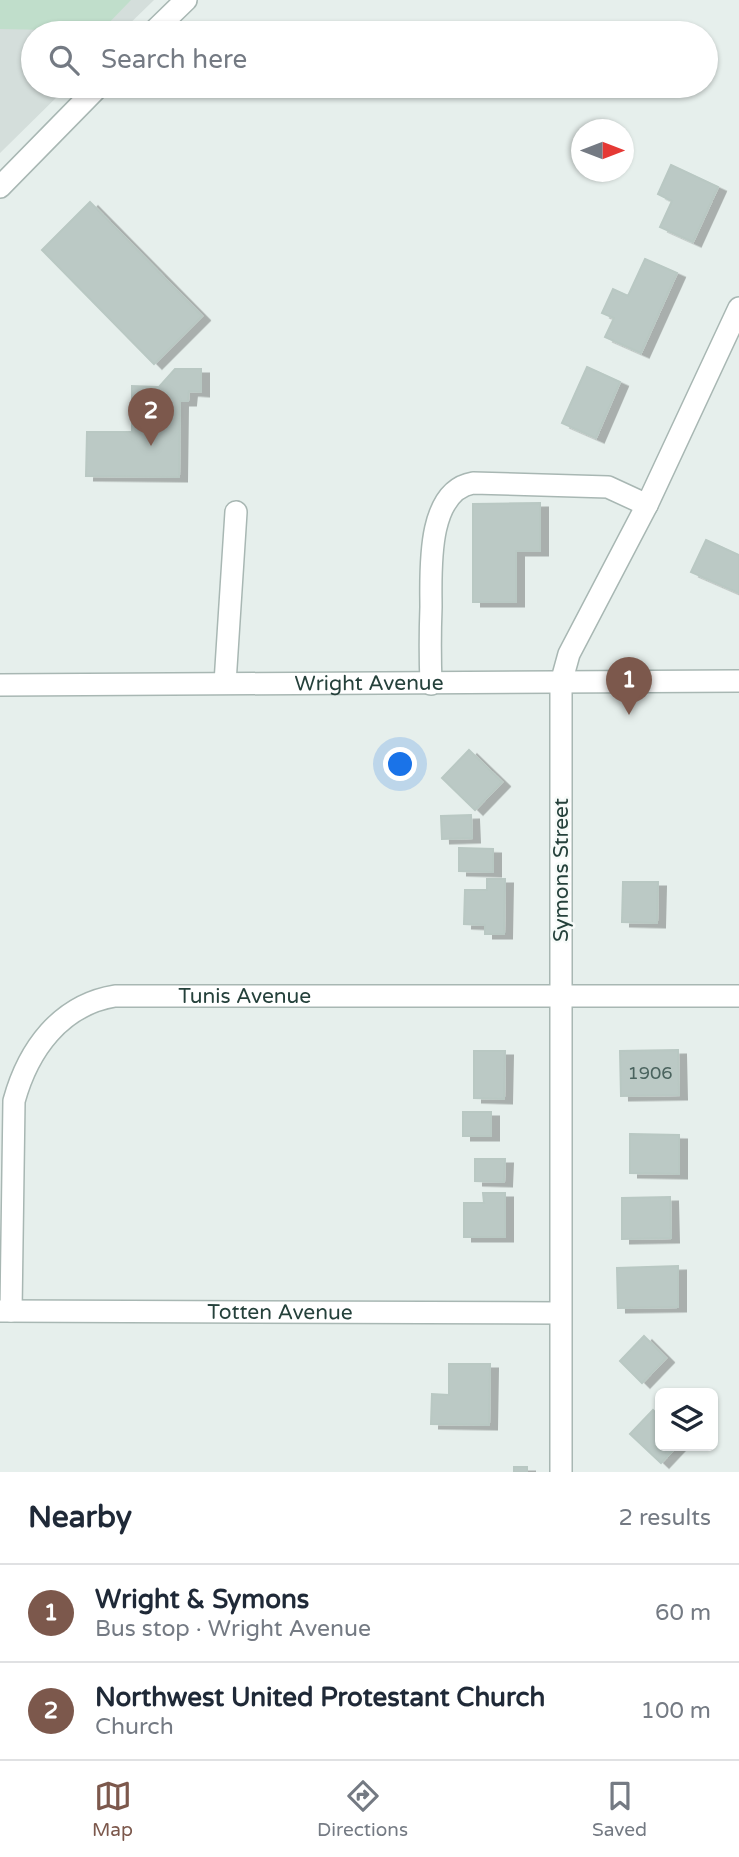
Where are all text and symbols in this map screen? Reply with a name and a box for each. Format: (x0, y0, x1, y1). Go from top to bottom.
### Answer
search box (21, 21, 718, 98)
icon: search (45, 41, 83, 79)
text: Search here (101, 44, 247, 75)
north arrow (571, 119, 634, 182)
pin: 2 (128, 388, 174, 446)
pin: 1 (606, 657, 652, 715)
street label: Wright Avenue (294, 671, 444, 696)
your location (383, 747, 417, 781)
street label: Symons Street (549, 798, 574, 942)
street label: Tunis Avenue (178, 984, 311, 1009)
house number: 1906 (627, 1062, 673, 1084)
street label: Totten Avenue (207, 1300, 353, 1325)
map controls (655, 1388, 718, 1451)
button: layers (655, 1388, 718, 1451)
text: Nearby (28, 1499, 132, 1536)
text: 2 results (618, 1504, 711, 1532)
text: Wright & Symons (95, 1584, 309, 1615)
text: 1 (44, 1599, 58, 1627)
text: 60 m (655, 1599, 711, 1627)
text: Bus stop · Wright Avenue (95, 1615, 371, 1643)
text: Northwest United Protestant Church (95, 1682, 545, 1713)
text: 2 (44, 1697, 58, 1725)
text: 100 m (641, 1697, 711, 1725)
text: Church (95, 1713, 174, 1741)
tab: Map (92, 1777, 133, 1841)
tab: Directions (317, 1777, 408, 1841)
tab: Saved (592, 1777, 647, 1841)

